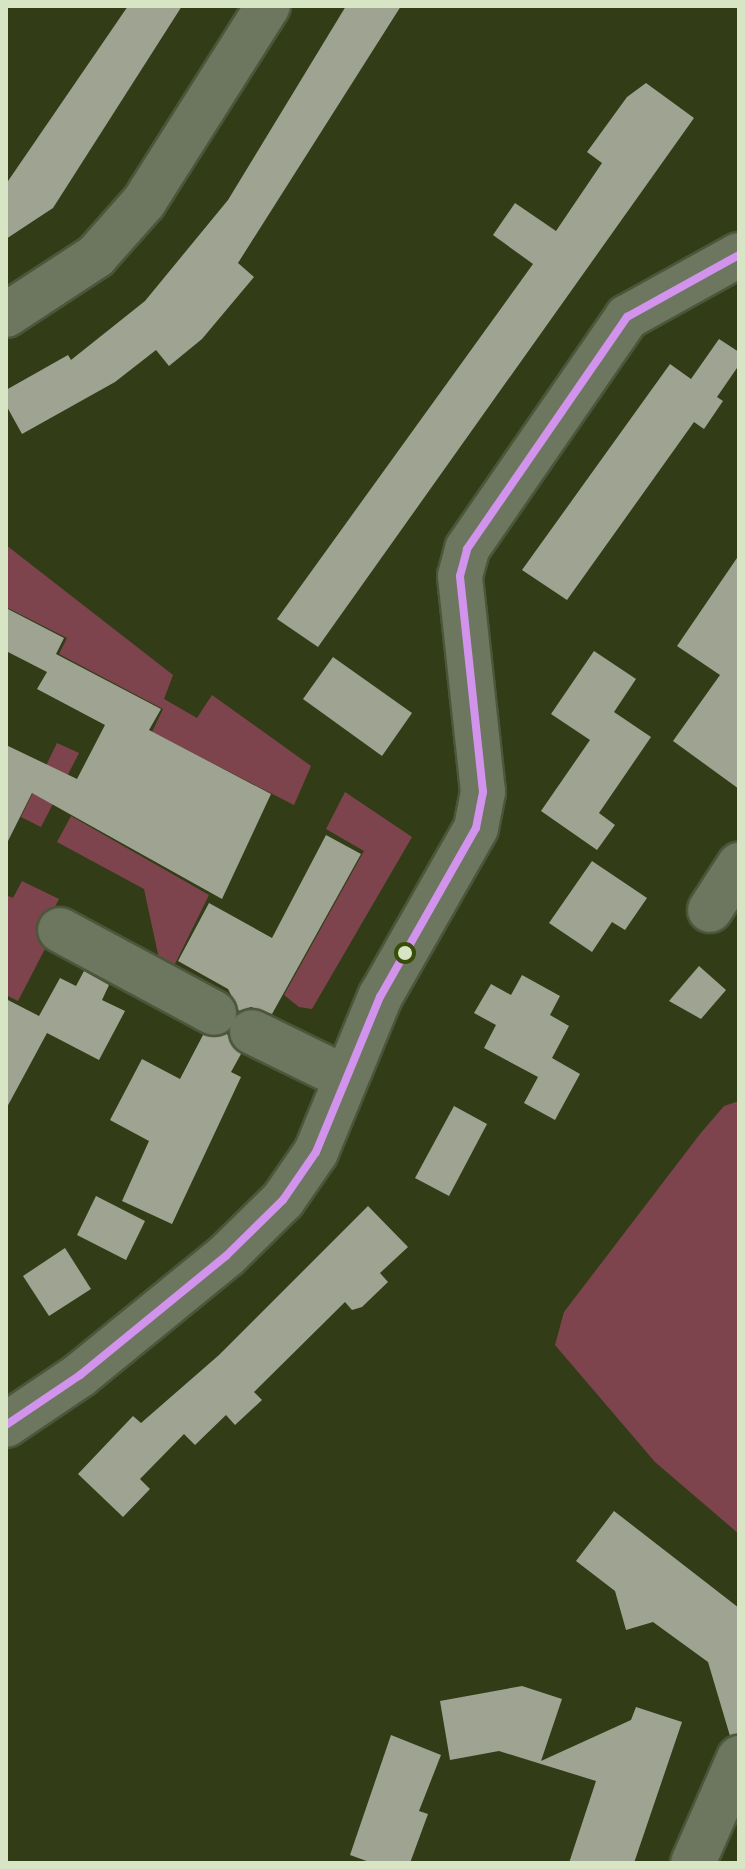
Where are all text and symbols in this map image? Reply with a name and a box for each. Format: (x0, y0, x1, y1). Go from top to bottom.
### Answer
unlabelled marker (397, 945, 413, 961)

